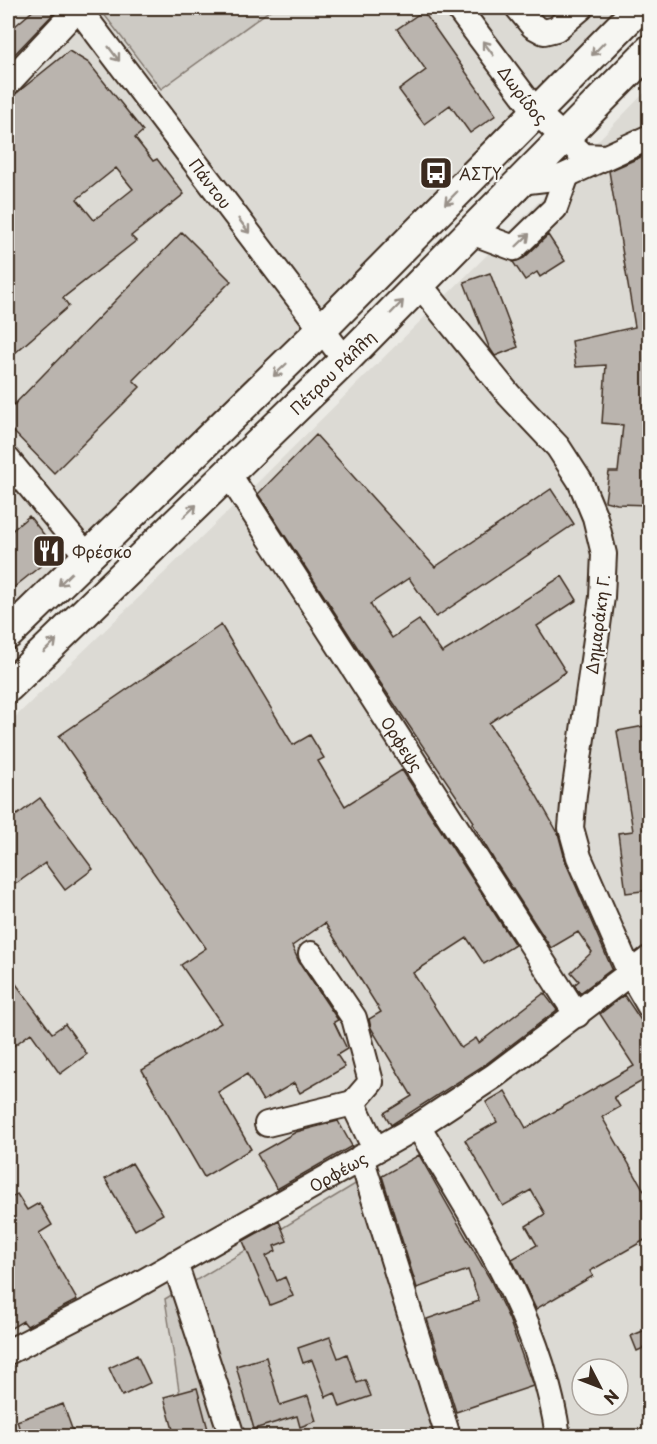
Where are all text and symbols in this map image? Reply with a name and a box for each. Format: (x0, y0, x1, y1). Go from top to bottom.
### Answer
one-way arrow (482, 41, 495, 57)
one-way arrow (590, 42, 605, 57)
one-way arrow (107, 46, 120, 62)
street label: Δωρίδος (493, 60, 553, 129)
street label: Πάντου (184, 153, 238, 213)
bus stop icon: ΑΣΤΥ (418, 155, 454, 191)
place label: ΑΣΤΥ (459, 161, 502, 185)
one-way arrow (443, 191, 458, 206)
one-way arrow (238, 218, 250, 234)
one-way arrow (515, 233, 530, 247)
one-way arrow (390, 299, 404, 314)
street label: Πέτρου Ράλλη (284, 324, 380, 420)
one-way arrow (273, 363, 288, 377)
one-way arrow (182, 503, 197, 518)
restaurant icon: Φρέσκο (31, 533, 67, 569)
place label: Φρέσκο (72, 539, 132, 563)
one-way arrow (57, 572, 72, 586)
street label: Δημαράκη Γ. (579, 573, 615, 675)
one-way arrow (42, 639, 57, 654)
street label: Ορφεψς (376, 711, 429, 776)
street label: Ορφέως (304, 1145, 371, 1197)
north arrow (570, 1357, 630, 1417)
text: N (599, 1385, 625, 1410)

